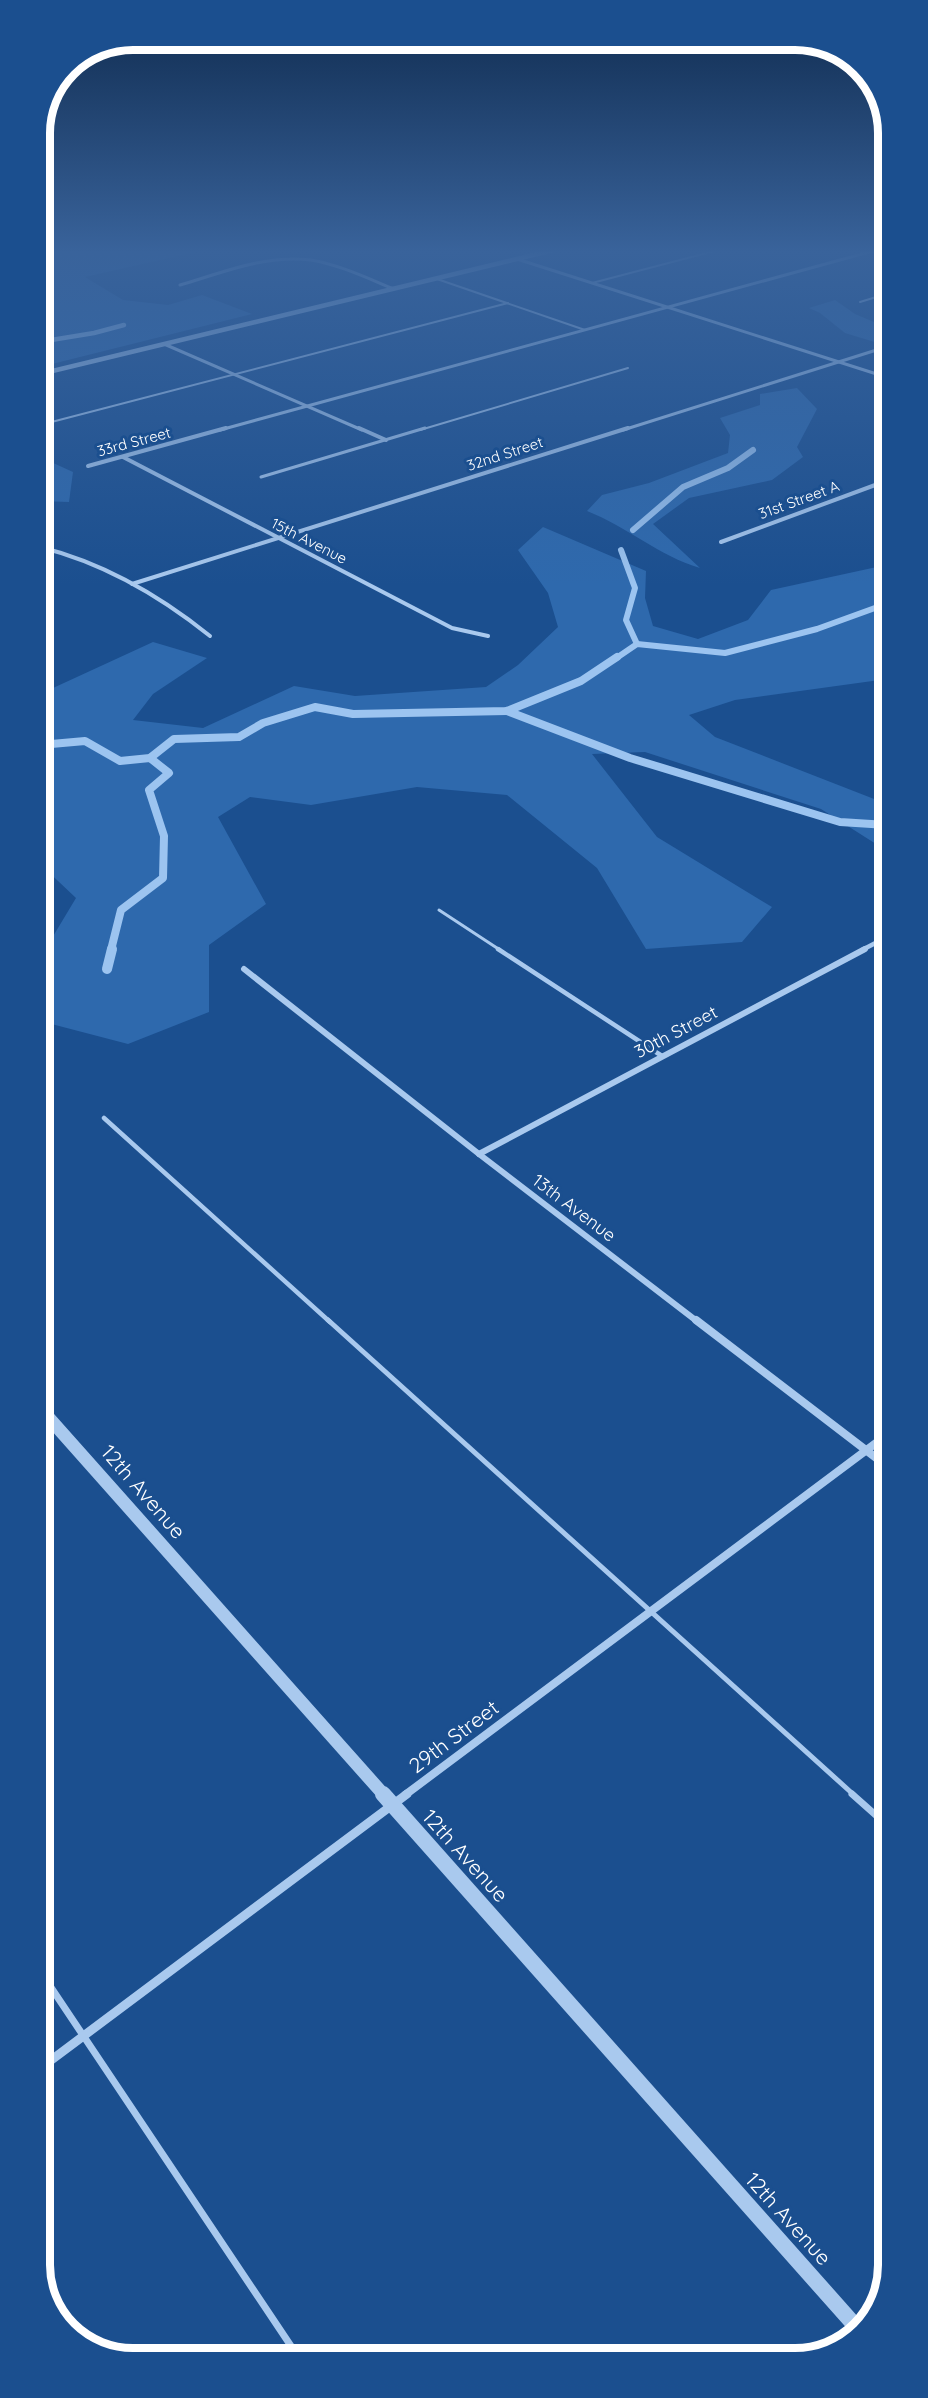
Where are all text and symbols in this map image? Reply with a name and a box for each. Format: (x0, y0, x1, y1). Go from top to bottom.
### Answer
street label: 33rd Street (95, 423, 173, 460)
street label: 32nd Street (464, 432, 545, 475)
street label: 31st Street A (756, 476, 842, 523)
street label: 15th Avenue (268, 513, 350, 568)
street label: 30th Street (630, 1000, 721, 1063)
street label: 13th Avenue (528, 1169, 621, 1247)
street label: 12th Avenue (96, 1439, 192, 1544)
street label: 29th Street (403, 1694, 503, 1778)
street label: 12th Avenue (417, 1804, 514, 1907)
street label: 12th Avenue (740, 2167, 837, 2270)

